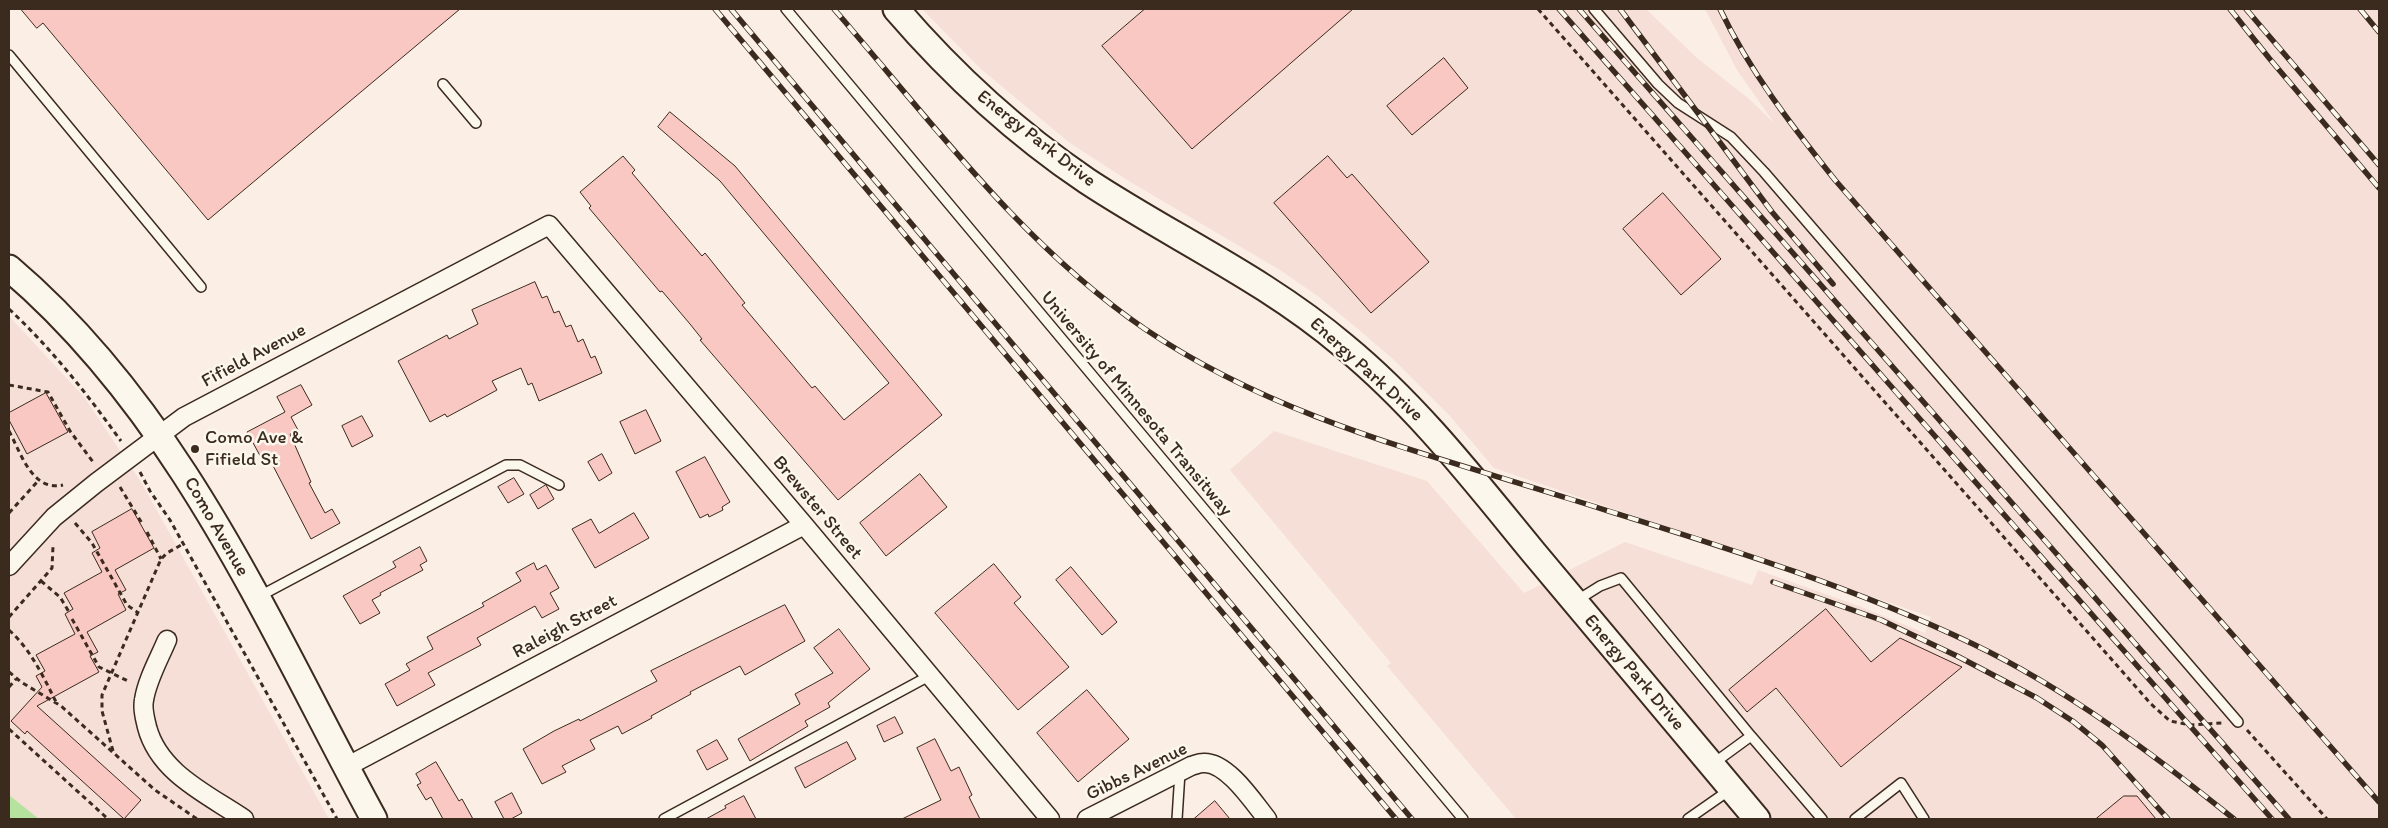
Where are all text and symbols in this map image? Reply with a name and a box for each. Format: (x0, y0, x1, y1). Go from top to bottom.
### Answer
street label: Energy Park Drive (972, 85, 1100, 193)
street label: University of Minnesota Transitway (1035, 287, 1237, 521)
street label: Energy Park Drive (1305, 313, 1427, 427)
street label: Fifield Avenue (198, 319, 310, 393)
place label: Como Ave & Fifield St (205, 427, 303, 471)
marker: Como Ave & Fifield St (189, 443, 201, 455)
street label: Brewster Street (767, 452, 867, 564)
street label: Como Avenue (178, 473, 254, 581)
street label: Raleigh Street (509, 590, 621, 664)
street label: Energy Park Drive (1579, 610, 1689, 736)
street label: Gibbs Avenue (1083, 738, 1191, 806)

